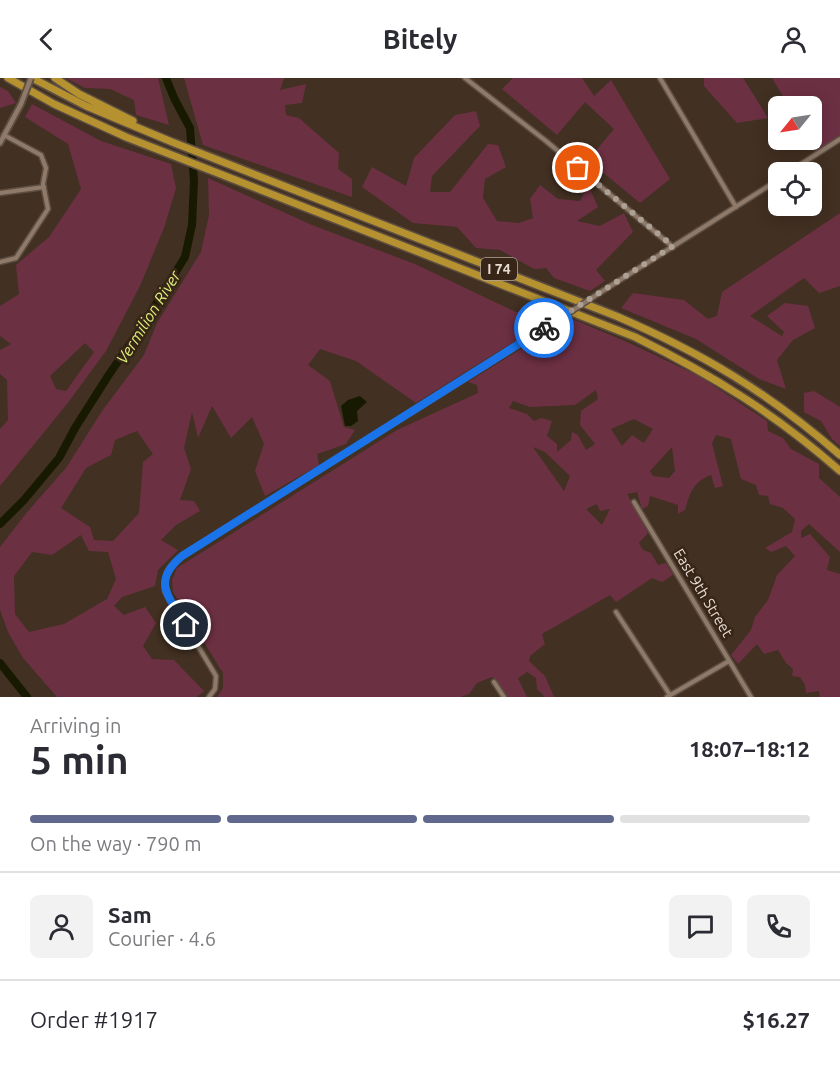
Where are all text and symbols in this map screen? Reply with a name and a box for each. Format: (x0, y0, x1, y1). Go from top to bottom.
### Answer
icon: back (30, 23, 63, 56)
icon: person (777, 23, 810, 56)
text: Bitely (383, 24, 457, 54)
north arrow (768, 96, 822, 150)
map controls (768, 96, 822, 216)
pin (552, 142, 603, 193)
icon: bag (561, 151, 594, 184)
button: locate (768, 162, 822, 216)
road number: I 74 (481, 258, 517, 280)
water label: Vermilion River (112, 266, 184, 367)
courier (514, 298, 574, 358)
icon: bike (528, 312, 561, 345)
street label: East 9th Street (670, 545, 737, 640)
pin (160, 599, 211, 650)
icon: home (169, 608, 202, 641)
text: Arriving in (30, 714, 121, 737)
text: 18:07–18:12 (689, 736, 810, 761)
text: 5 min (30, 738, 129, 781)
text: On the way · 790 m (30, 832, 202, 855)
button: person (30, 895, 93, 958)
button: chat (669, 895, 732, 958)
button: phone (747, 895, 810, 958)
text: Sam (108, 902, 152, 927)
text: Courier · 4.6 (108, 927, 216, 950)
text: Order #1917 (30, 1007, 158, 1032)
text: $16.27 (743, 1007, 810, 1032)

